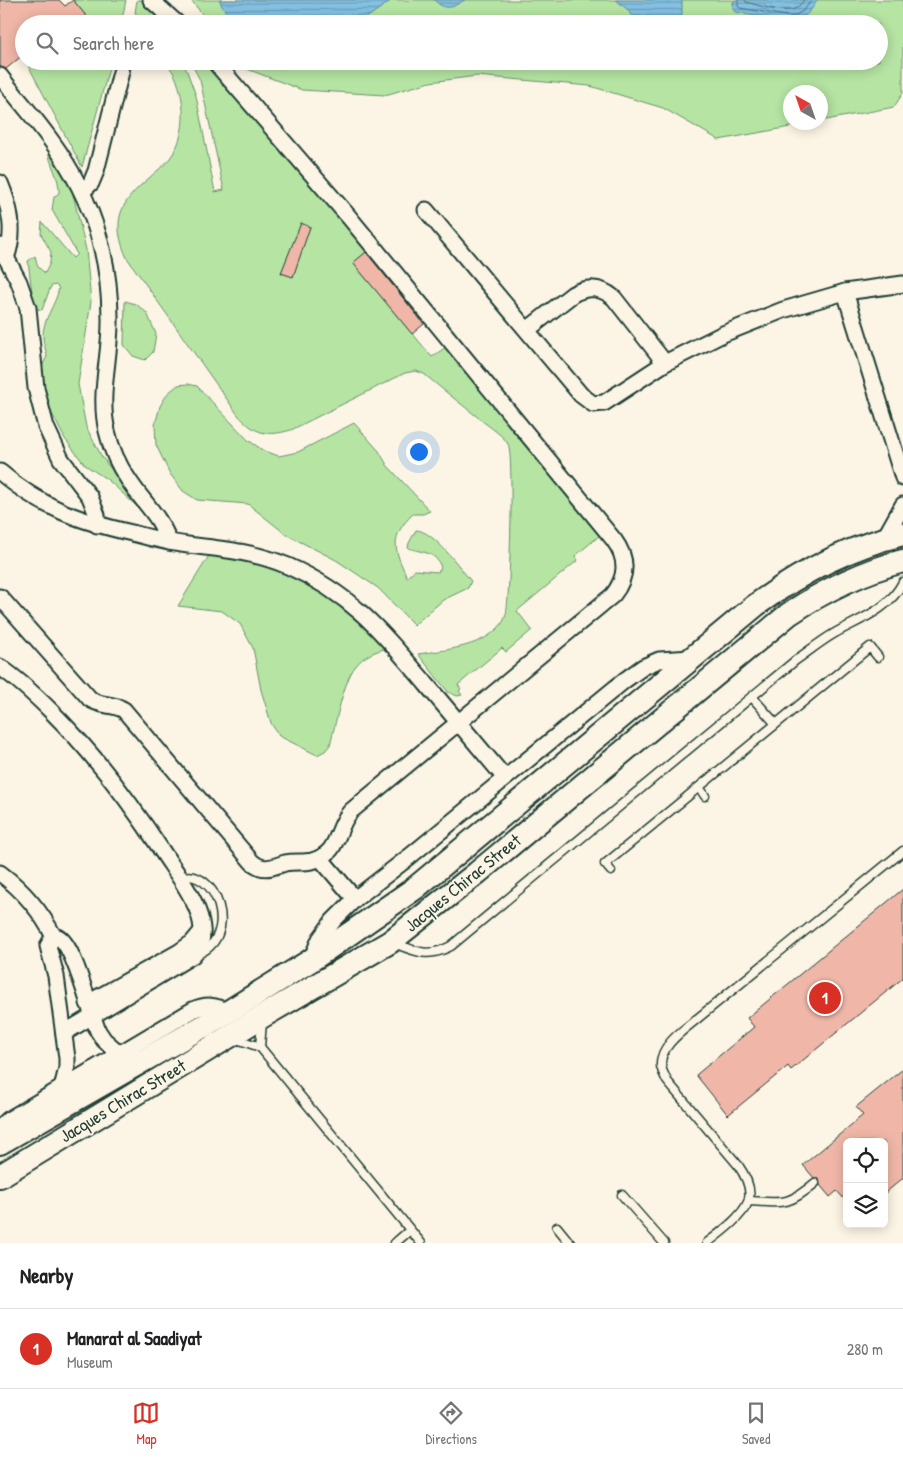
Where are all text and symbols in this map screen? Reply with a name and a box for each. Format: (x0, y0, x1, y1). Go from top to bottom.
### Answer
search box (15, 15, 888, 70)
icon: search (33, 29, 61, 57)
text: Search here (73, 30, 154, 56)
north arrow (783, 85, 828, 130)
your location (406, 439, 432, 465)
street label: Jacques Chirac Street (399, 827, 527, 937)
pin: 1 (809, 979, 841, 1017)
street label: Jacques Chirac Street (55, 1053, 191, 1148)
map controls (843, 1138, 888, 1228)
button: locate (843, 1138, 888, 1183)
button: layers (843, 1183, 888, 1228)
text: Nearby (20, 1261, 73, 1290)
text: Manarat al Saadiyat (67, 1325, 202, 1351)
text: 1 (33, 1338, 39, 1360)
text: 280 m (847, 1338, 883, 1360)
text: Museum (67, 1351, 113, 1373)
tab: Map (132, 1399, 160, 1448)
tab: Directions (425, 1399, 477, 1448)
tab: Saved (742, 1399, 771, 1448)

